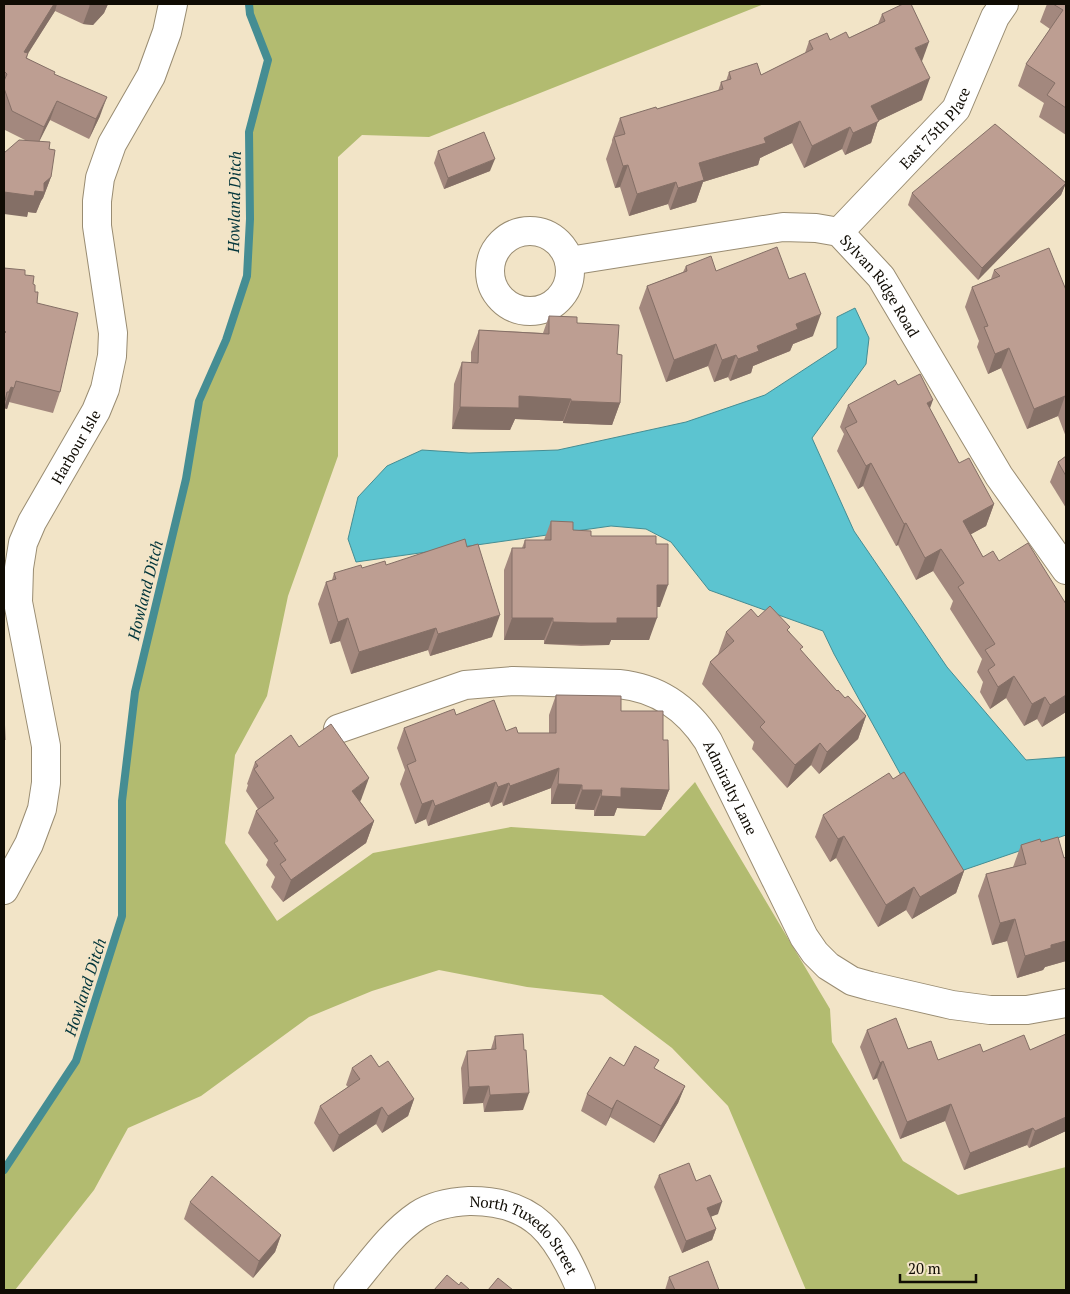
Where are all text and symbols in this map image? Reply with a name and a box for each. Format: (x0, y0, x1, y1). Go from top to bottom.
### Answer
street label: East 75th Place (895, 84, 974, 173)
water label: Howland Ditch (222, 151, 246, 254)
street label: Sylvan Ridge Road (836, 230, 924, 340)
street label: Harbour Isle (46, 406, 105, 487)
water label: Howland Ditch (122, 538, 168, 643)
street label: Admiralty Lane (699, 737, 762, 838)
water label: Howland Ditch (58, 935, 111, 1040)
street label: North Tuxedo Street (469, 1191, 583, 1278)
scale bar (900, 1252, 976, 1284)
text: 20 m (908, 1258, 941, 1278)

